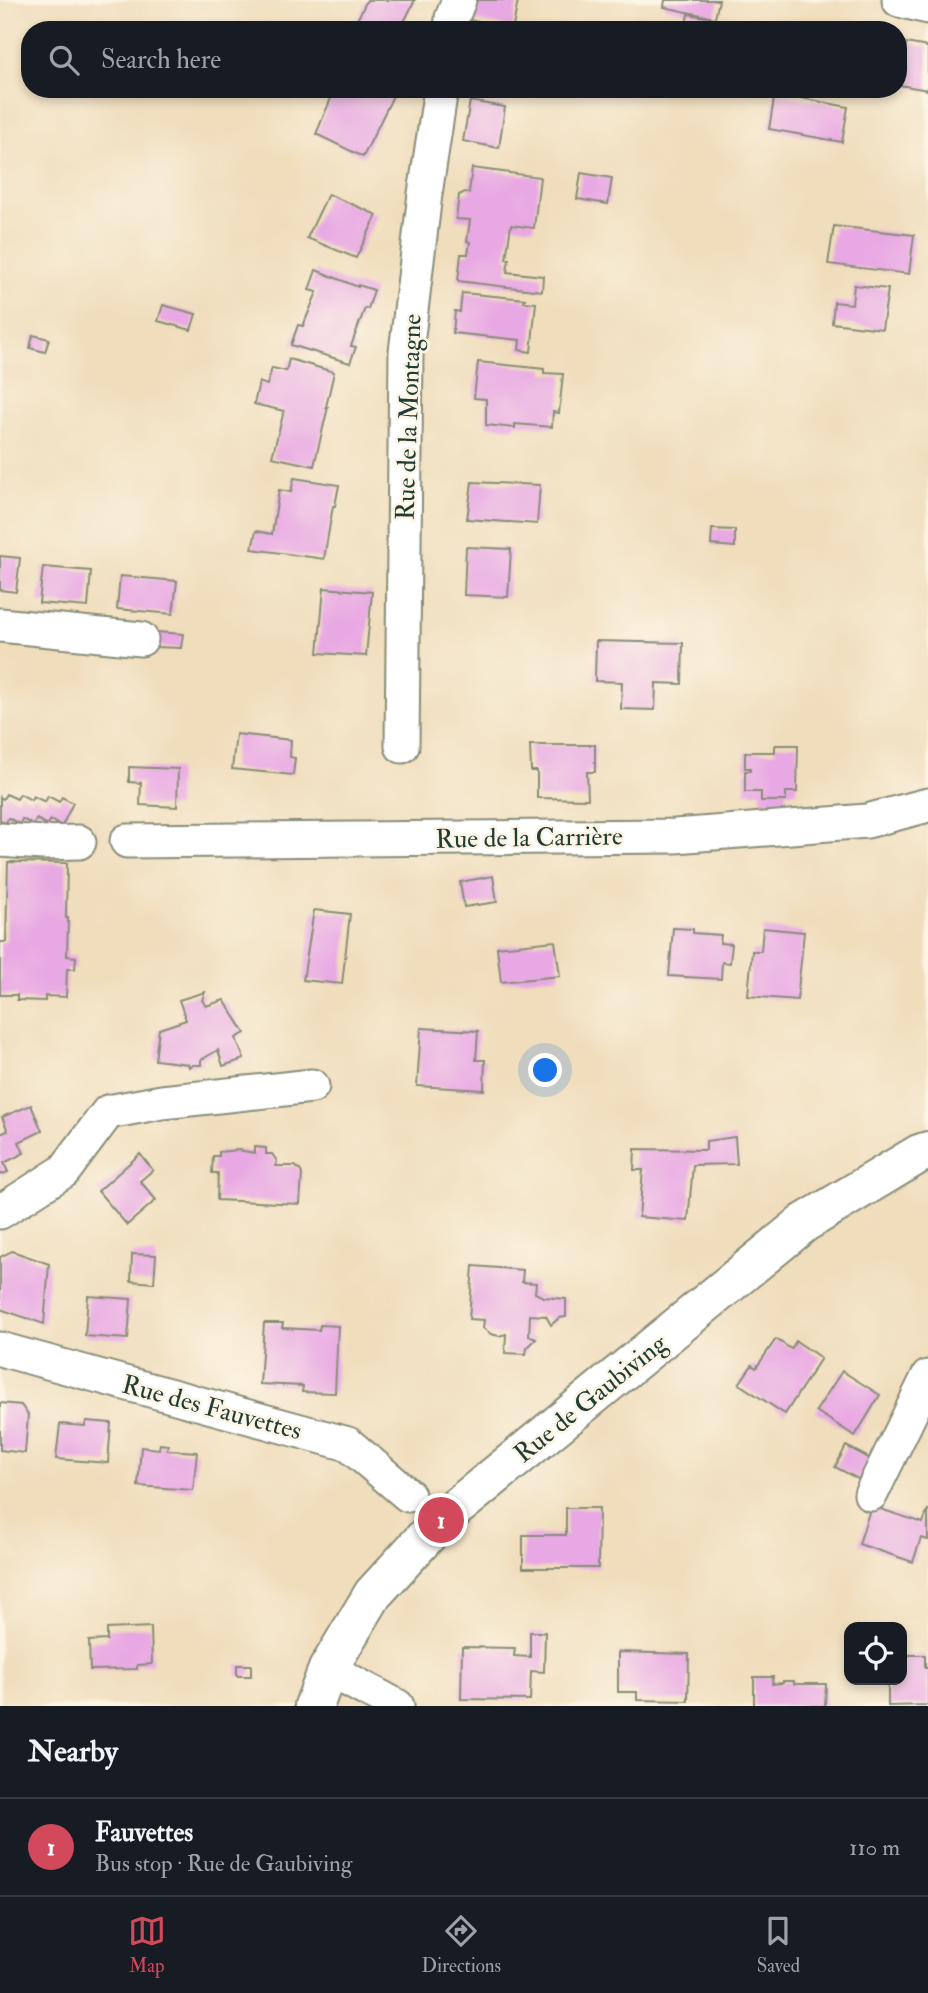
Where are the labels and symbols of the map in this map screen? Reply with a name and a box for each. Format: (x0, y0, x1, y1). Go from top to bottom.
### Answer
street label: Rue de la Montagne (389, 313, 429, 521)
street label: Rue de la Carrière (435, 820, 623, 856)
your location (528, 1053, 562, 1087)
street label: Rue de Gaubiving (508, 1327, 674, 1470)
street label: Rue des Fauvettes (119, 1369, 305, 1447)
pin: 1 (418, 1494, 464, 1546)

